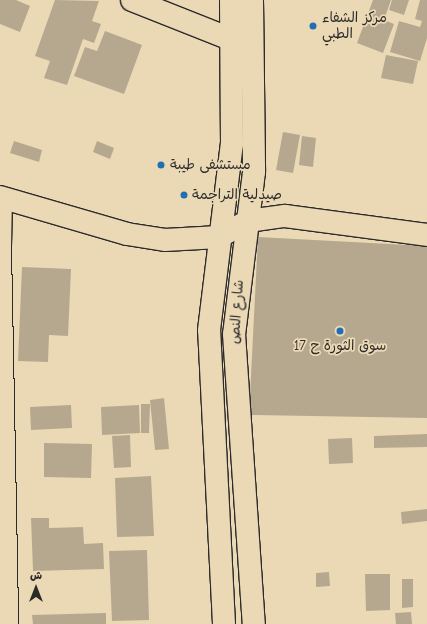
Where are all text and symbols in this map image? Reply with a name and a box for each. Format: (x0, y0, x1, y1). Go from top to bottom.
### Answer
place label: مركز الشفاء الطبي (322, 10, 387, 42)
marker: مركز الشفاء الطبي (307, 20, 319, 32)
place label: مستشفى طيبة (170, 157, 251, 173)
marker: مستشفى طيبة (155, 159, 167, 171)
place label: صيدلية التراجمة (192, 187, 282, 203)
marker: صيدلية التراجمة (179, 190, 189, 200)
street label: شارع النص (226, 279, 248, 345)
marker: سوق الثورة ح 17 (335, 326, 345, 336)
place label: سوق الثورة ح 17 (294, 338, 386, 354)
north arrow (16, 568, 56, 608)
text: ش (30, 569, 42, 582)

